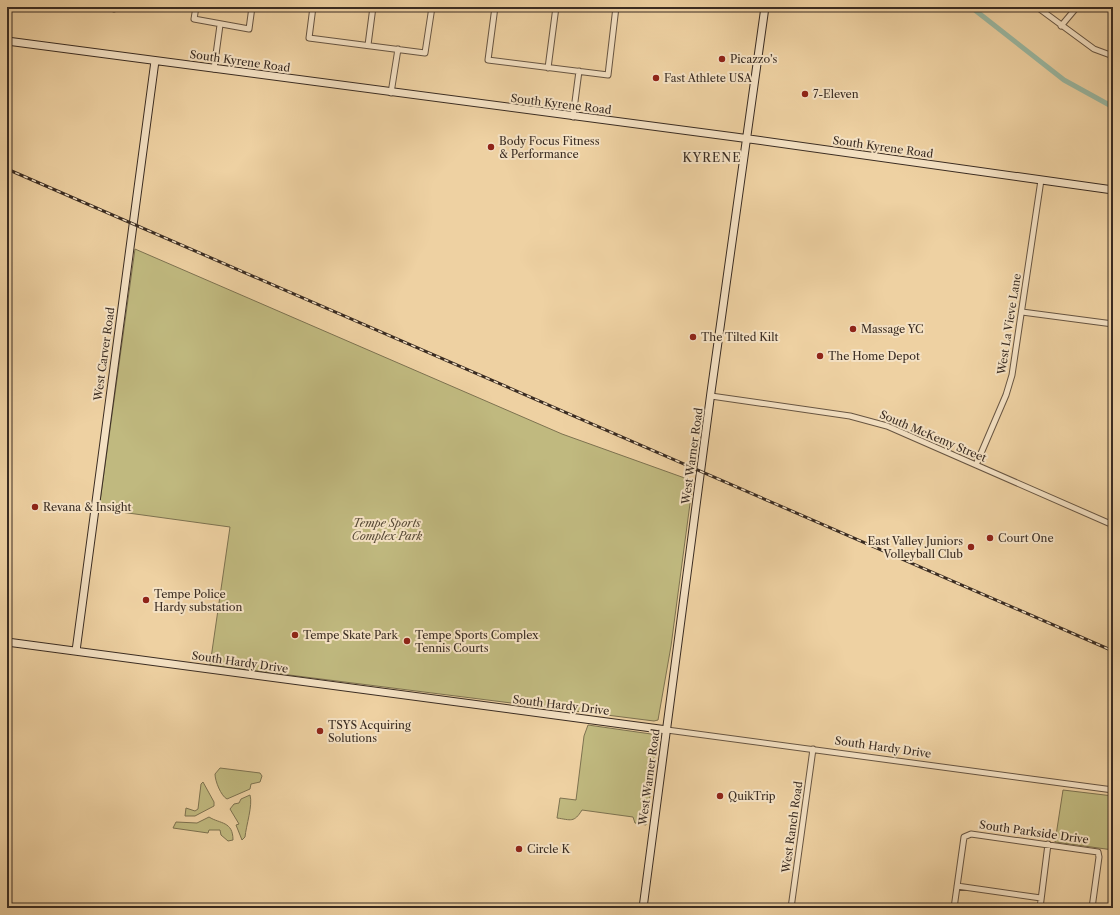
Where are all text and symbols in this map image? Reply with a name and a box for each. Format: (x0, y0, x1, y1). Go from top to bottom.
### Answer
street label: South Kyrene Road (189, 47, 291, 75)
place label: Picazzo’s (730, 52, 778, 66)
marker: Picazzo’s (717, 54, 727, 64)
place label: Fast Athlete USA (664, 71, 753, 85)
marker: Fast Athlete USA (651, 73, 661, 83)
place label: 7-Eleven (813, 87, 859, 101)
marker: 7-Eleven (800, 89, 810, 99)
street label: South Kyrene Road (510, 91, 612, 117)
street label: South Kyrene Road (832, 133, 934, 161)
place label: Body Focus Fitness & Performance (499, 134, 600, 161)
marker: Body Focus Fitness & Performance (486, 142, 496, 152)
district label: KYRENE (682, 150, 742, 165)
street label: West La Vieve Lane (994, 272, 1024, 377)
street label: West Carver Road (90, 306, 118, 403)
place label: Massage YC (861, 322, 923, 336)
marker: Massage YC (848, 324, 858, 334)
place label: The Tilted Kilt (701, 330, 778, 344)
marker: The Tilted Kilt (688, 332, 698, 342)
place label: The Home Depot (828, 349, 920, 363)
marker: The Home Depot (815, 351, 825, 361)
street label: West Warner Road (678, 406, 706, 506)
street label: South McKemy Street (877, 407, 989, 465)
place label: Revana & Insight (43, 500, 132, 514)
marker: Revana & Insight (30, 502, 40, 512)
park label: Tempe Sports Complex Park (352, 516, 422, 543)
place label: Court One (998, 531, 1054, 545)
marker: Court One (985, 533, 995, 543)
place label: East Valley Juniors Volleyball Club (868, 534, 963, 561)
marker: East Valley Juniors Volleyball Club (966, 542, 976, 552)
place label: Tempe Police Hardy substation (154, 587, 243, 614)
marker: Tempe Police Hardy substation (141, 595, 151, 605)
place label: Tempe Skate Park (303, 628, 399, 642)
place label: Tempe Sports Complex Tennis Courts (415, 628, 539, 655)
marker: Tempe Skate Park (290, 630, 300, 640)
marker: Tempe Sports Complex Tennis Courts (402, 636, 412, 646)
street label: South Hardy Drive (191, 648, 289, 676)
street label: South Hardy Drive (512, 692, 610, 718)
place label: TSYS Acquiring Solutions (328, 718, 411, 745)
marker: TSYS Acquiring Solutions (315, 726, 325, 736)
street label: West Warner Road (635, 727, 663, 827)
street label: South Hardy Drive (834, 733, 932, 761)
street label: West Ranch Road (779, 780, 805, 875)
place label: QuikTrip (728, 789, 776, 803)
marker: QuikTrip (715, 791, 725, 801)
street label: South Parkside Drive (978, 817, 1090, 847)
place label: Circle K (527, 842, 570, 856)
marker: Circle K (514, 844, 524, 854)

